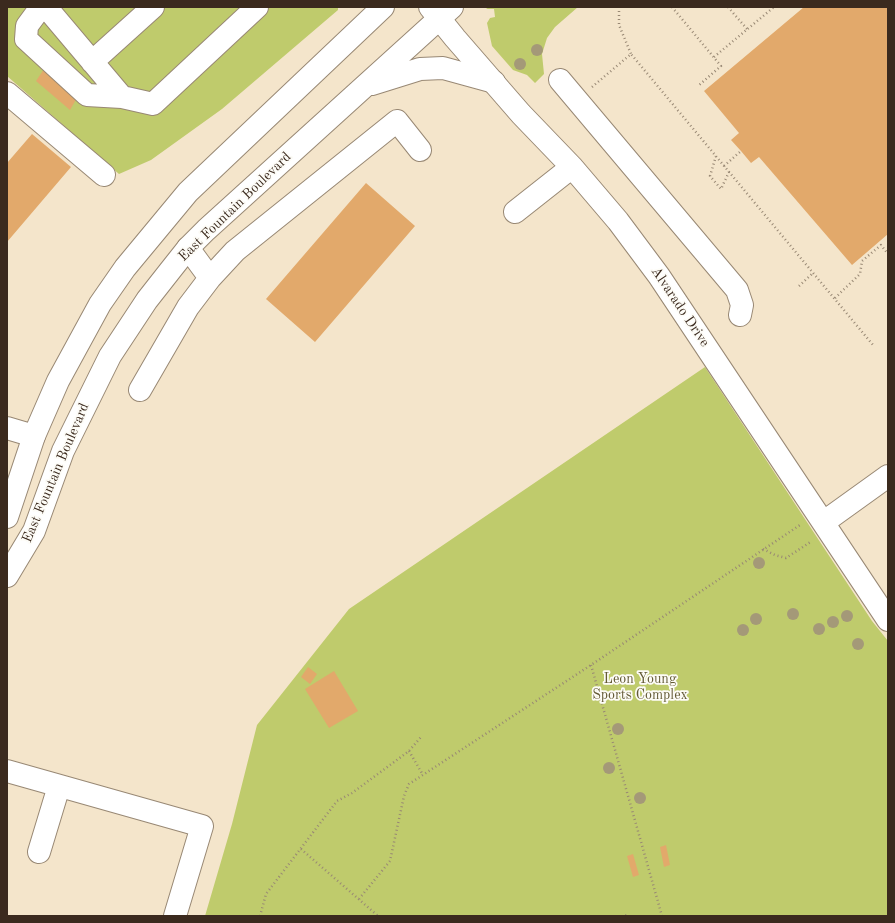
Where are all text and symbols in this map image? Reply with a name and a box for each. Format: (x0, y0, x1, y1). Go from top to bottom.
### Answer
street label: East Fountain Boulevard (175, 149, 295, 265)
street label: Alvarado Drive (647, 264, 713, 350)
street label: East Fountain Boulevard (19, 401, 93, 545)
park label: Leon Young Sports Complex (592, 671, 688, 704)

